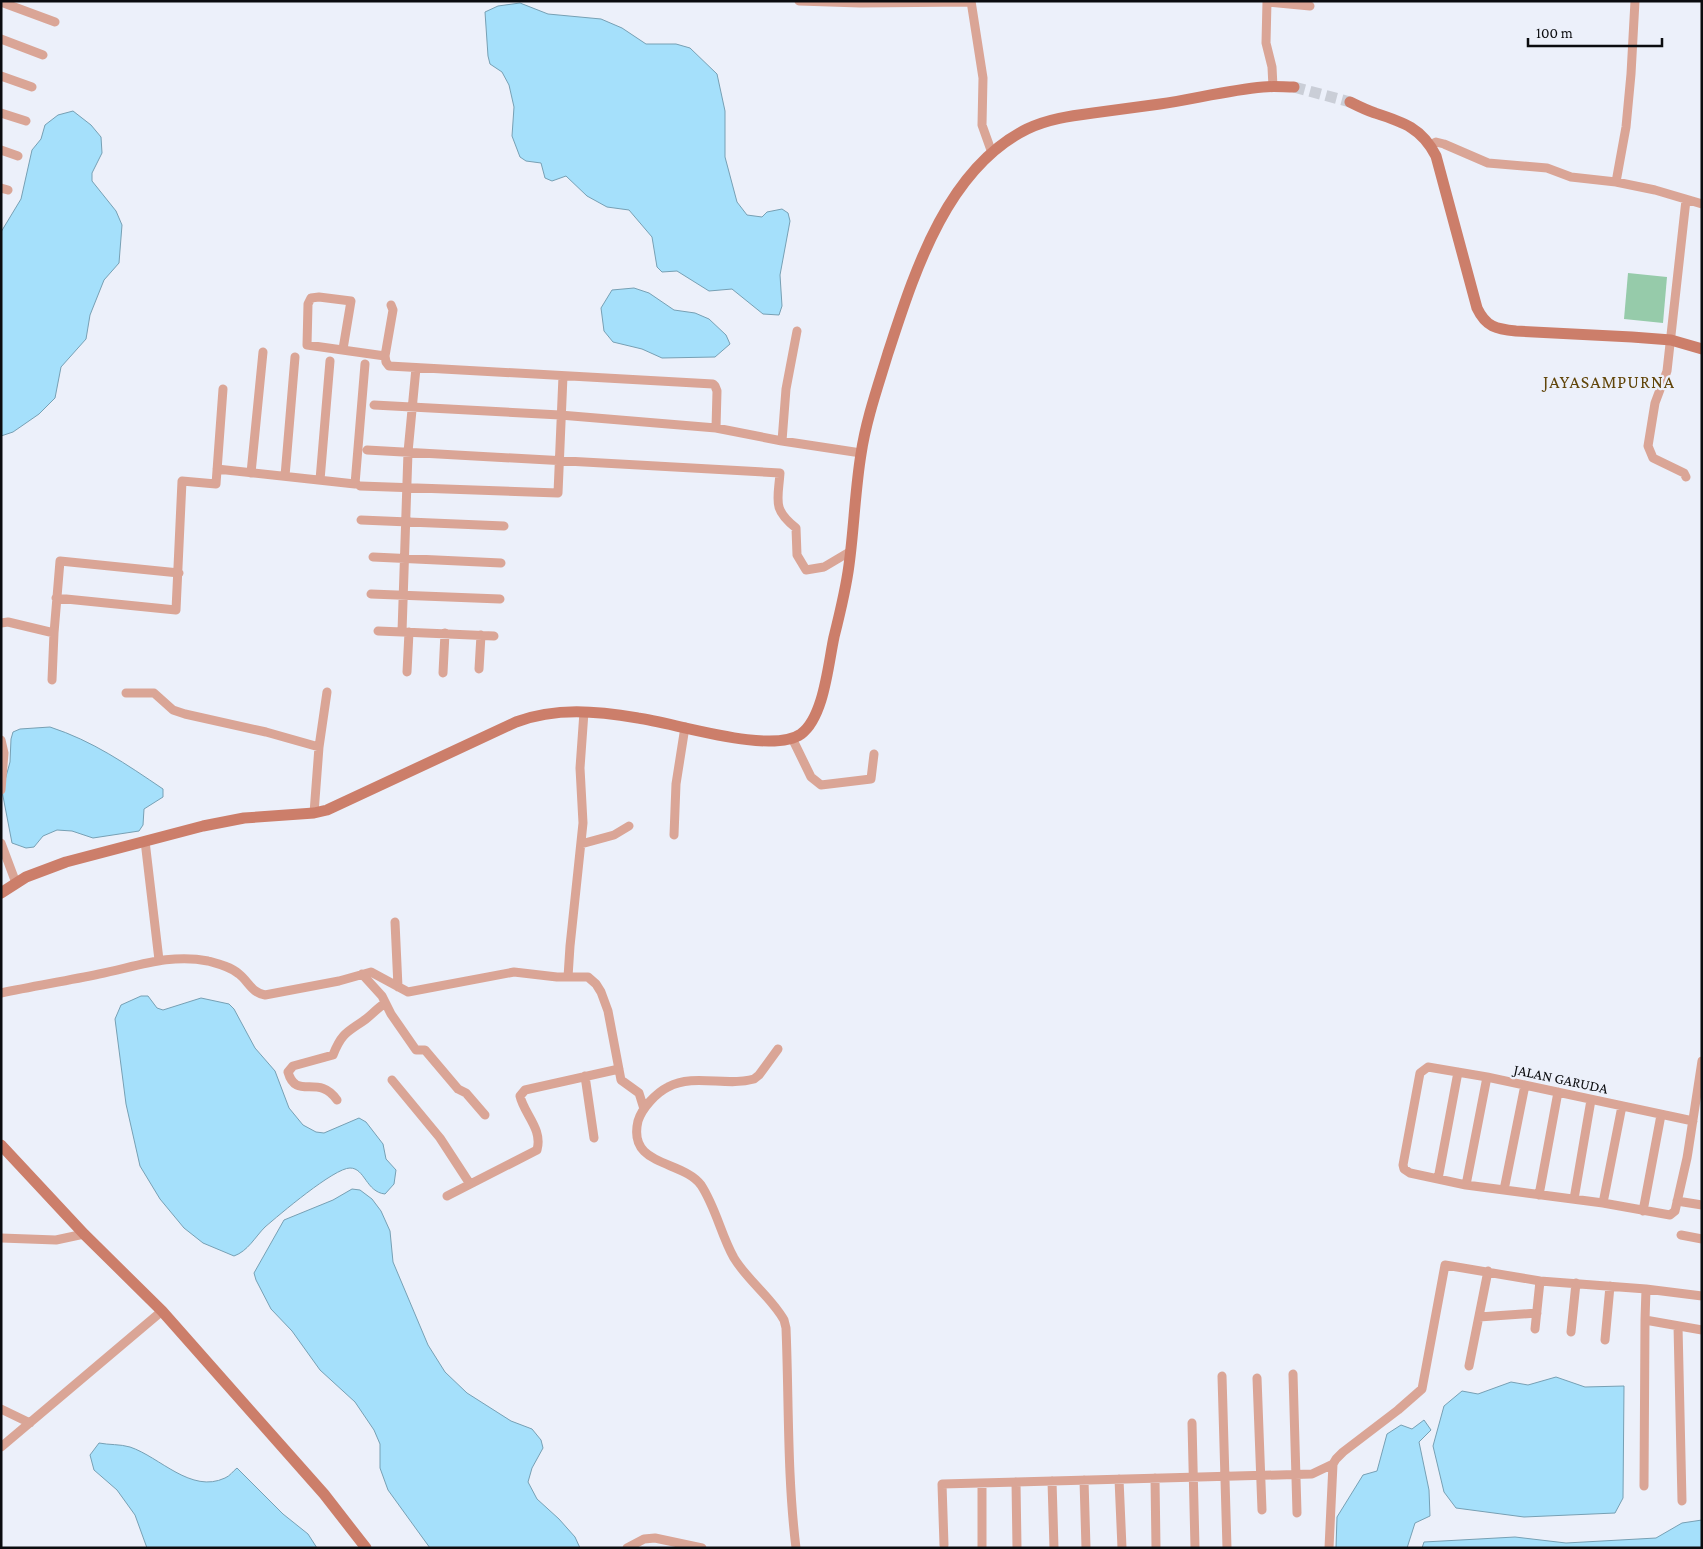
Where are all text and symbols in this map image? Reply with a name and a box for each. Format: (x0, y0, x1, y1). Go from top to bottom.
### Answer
scale bar (1528, 15, 1662, 47)
text: 100 m (1536, 25, 1573, 41)
district label: JAYASAMPURNA (1541, 372, 1675, 392)
street label: JALAN GARUDA (1510, 1061, 1610, 1098)

